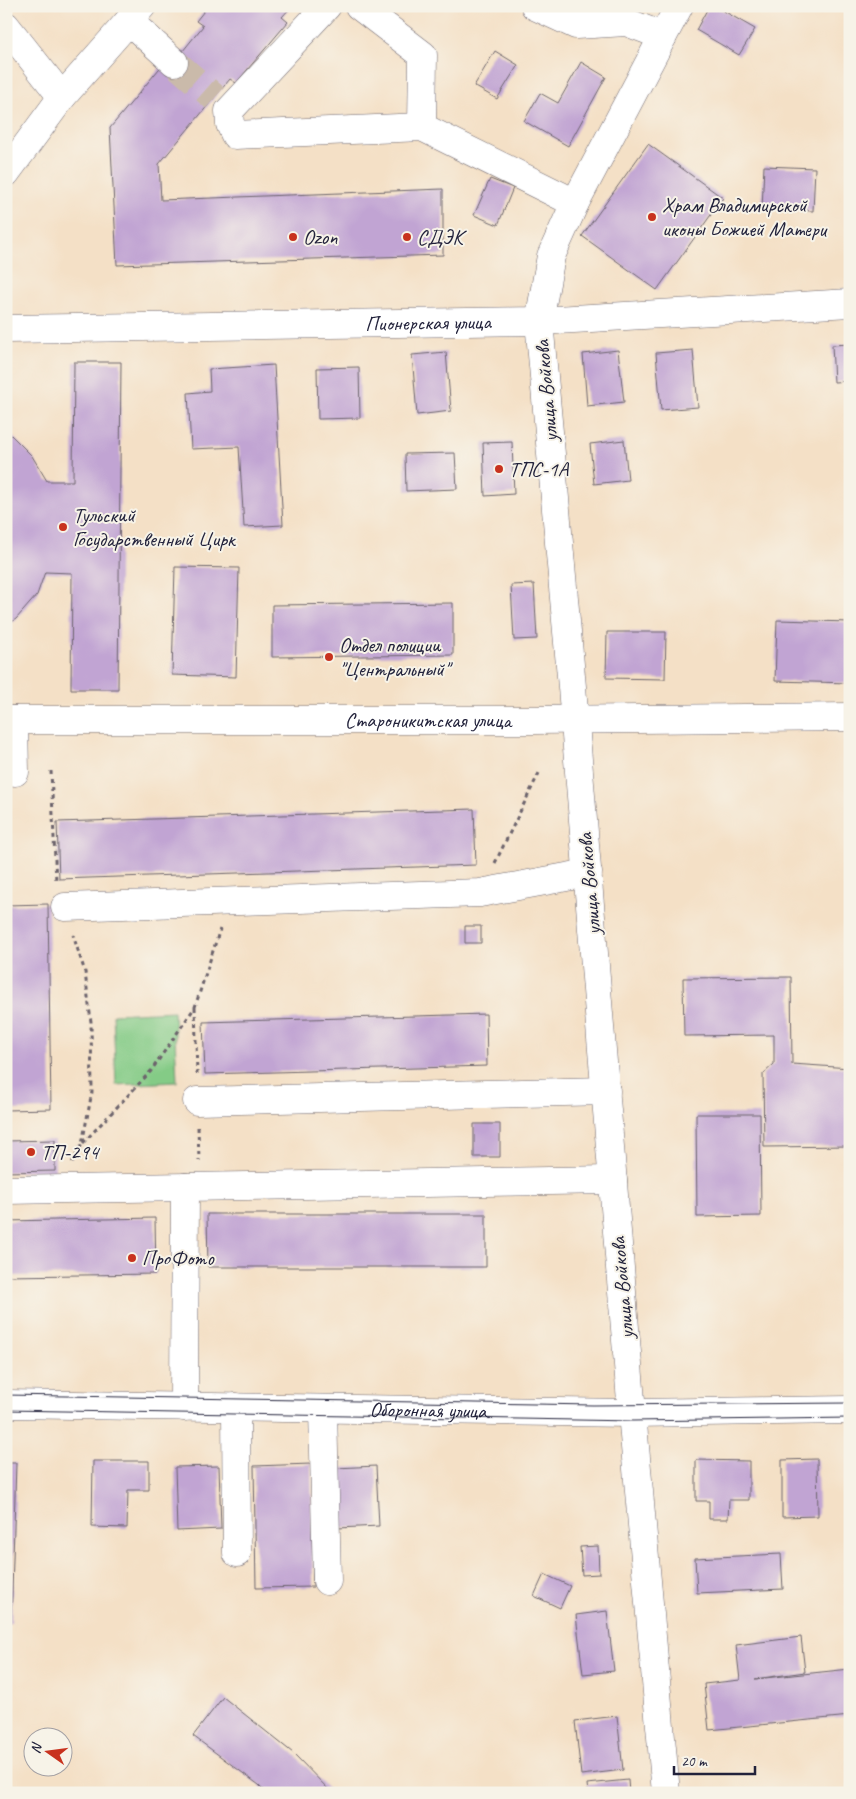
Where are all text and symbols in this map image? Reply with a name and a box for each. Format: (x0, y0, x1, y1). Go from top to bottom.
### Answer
place label: Храм Владимирской иконы Божией Матери (662, 192, 829, 242)
marker: Храм Владимирской иконы Божией Матери (646, 211, 658, 223)
place label: Ozon (303, 224, 338, 250)
place label: СДЭК (417, 224, 467, 250)
marker: Ozon (287, 231, 299, 243)
marker: СДЭК (401, 231, 413, 243)
street label: Пионерская улица (365, 309, 493, 337)
street label: улица Войкова (528, 337, 564, 445)
place label: ТПС-1А (509, 456, 570, 482)
marker: ТПС-1А (493, 463, 505, 475)
place label: Тульский Государственный Цирк (73, 502, 237, 552)
marker: Тульский Государственный Цирк (57, 521, 69, 533)
place label: Отдел полиции "Центральный" (339, 632, 453, 682)
marker: Отдел полиции "Центральный" (323, 651, 335, 663)
street label: Староникитская улица (345, 707, 514, 733)
street label: улица Войкова (571, 830, 607, 938)
place label: ТП-294 (41, 1139, 101, 1165)
marker: ТП-294 (25, 1146, 37, 1158)
street label: улица Войкова (604, 1234, 640, 1342)
place label: ПроФото (142, 1245, 215, 1271)
marker: ПроФото (126, 1252, 138, 1264)
street label: Оборонная улица (369, 1396, 488, 1424)
north arrow (22, 1726, 72, 1776)
text: N (27, 1740, 46, 1755)
scale bar (674, 1744, 755, 1776)
text: 20 m (681, 1752, 708, 1771)

